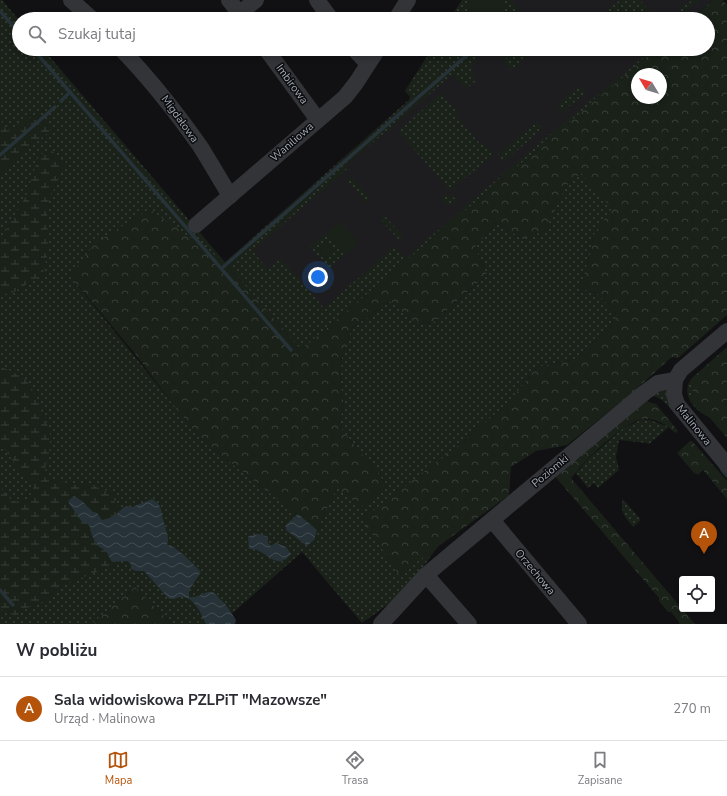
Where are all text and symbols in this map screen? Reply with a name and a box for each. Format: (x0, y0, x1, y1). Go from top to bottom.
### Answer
search box (12, 12, 715, 56)
icon: search (26, 23, 48, 45)
text: Szukaj tutaj (58, 24, 136, 44)
street label: Imbirowa (272, 61, 312, 107)
north arrow (631, 68, 667, 104)
street label: Migdałowa (158, 92, 202, 146)
street label: Waniliowa (267, 119, 317, 165)
your location (308, 267, 328, 287)
street label: Malinowa (673, 402, 715, 449)
street label: Poziomki (528, 451, 572, 491)
pin: A (691, 521, 717, 554)
street label: Orzechowa (511, 546, 559, 598)
map controls (679, 576, 715, 612)
button: locate (679, 576, 715, 612)
text: W pobliżu (16, 639, 97, 662)
text: Sala widowiskowa PZLPiT "Mazowsze" (54, 690, 327, 710)
text: A (24, 700, 34, 718)
text: 270 m (673, 700, 711, 718)
text: Urząd · Malinowa (54, 710, 155, 728)
tab: Mapa (105, 749, 132, 788)
tab: Trasa (342, 749, 368, 788)
tab: Zapisane (578, 749, 622, 788)

